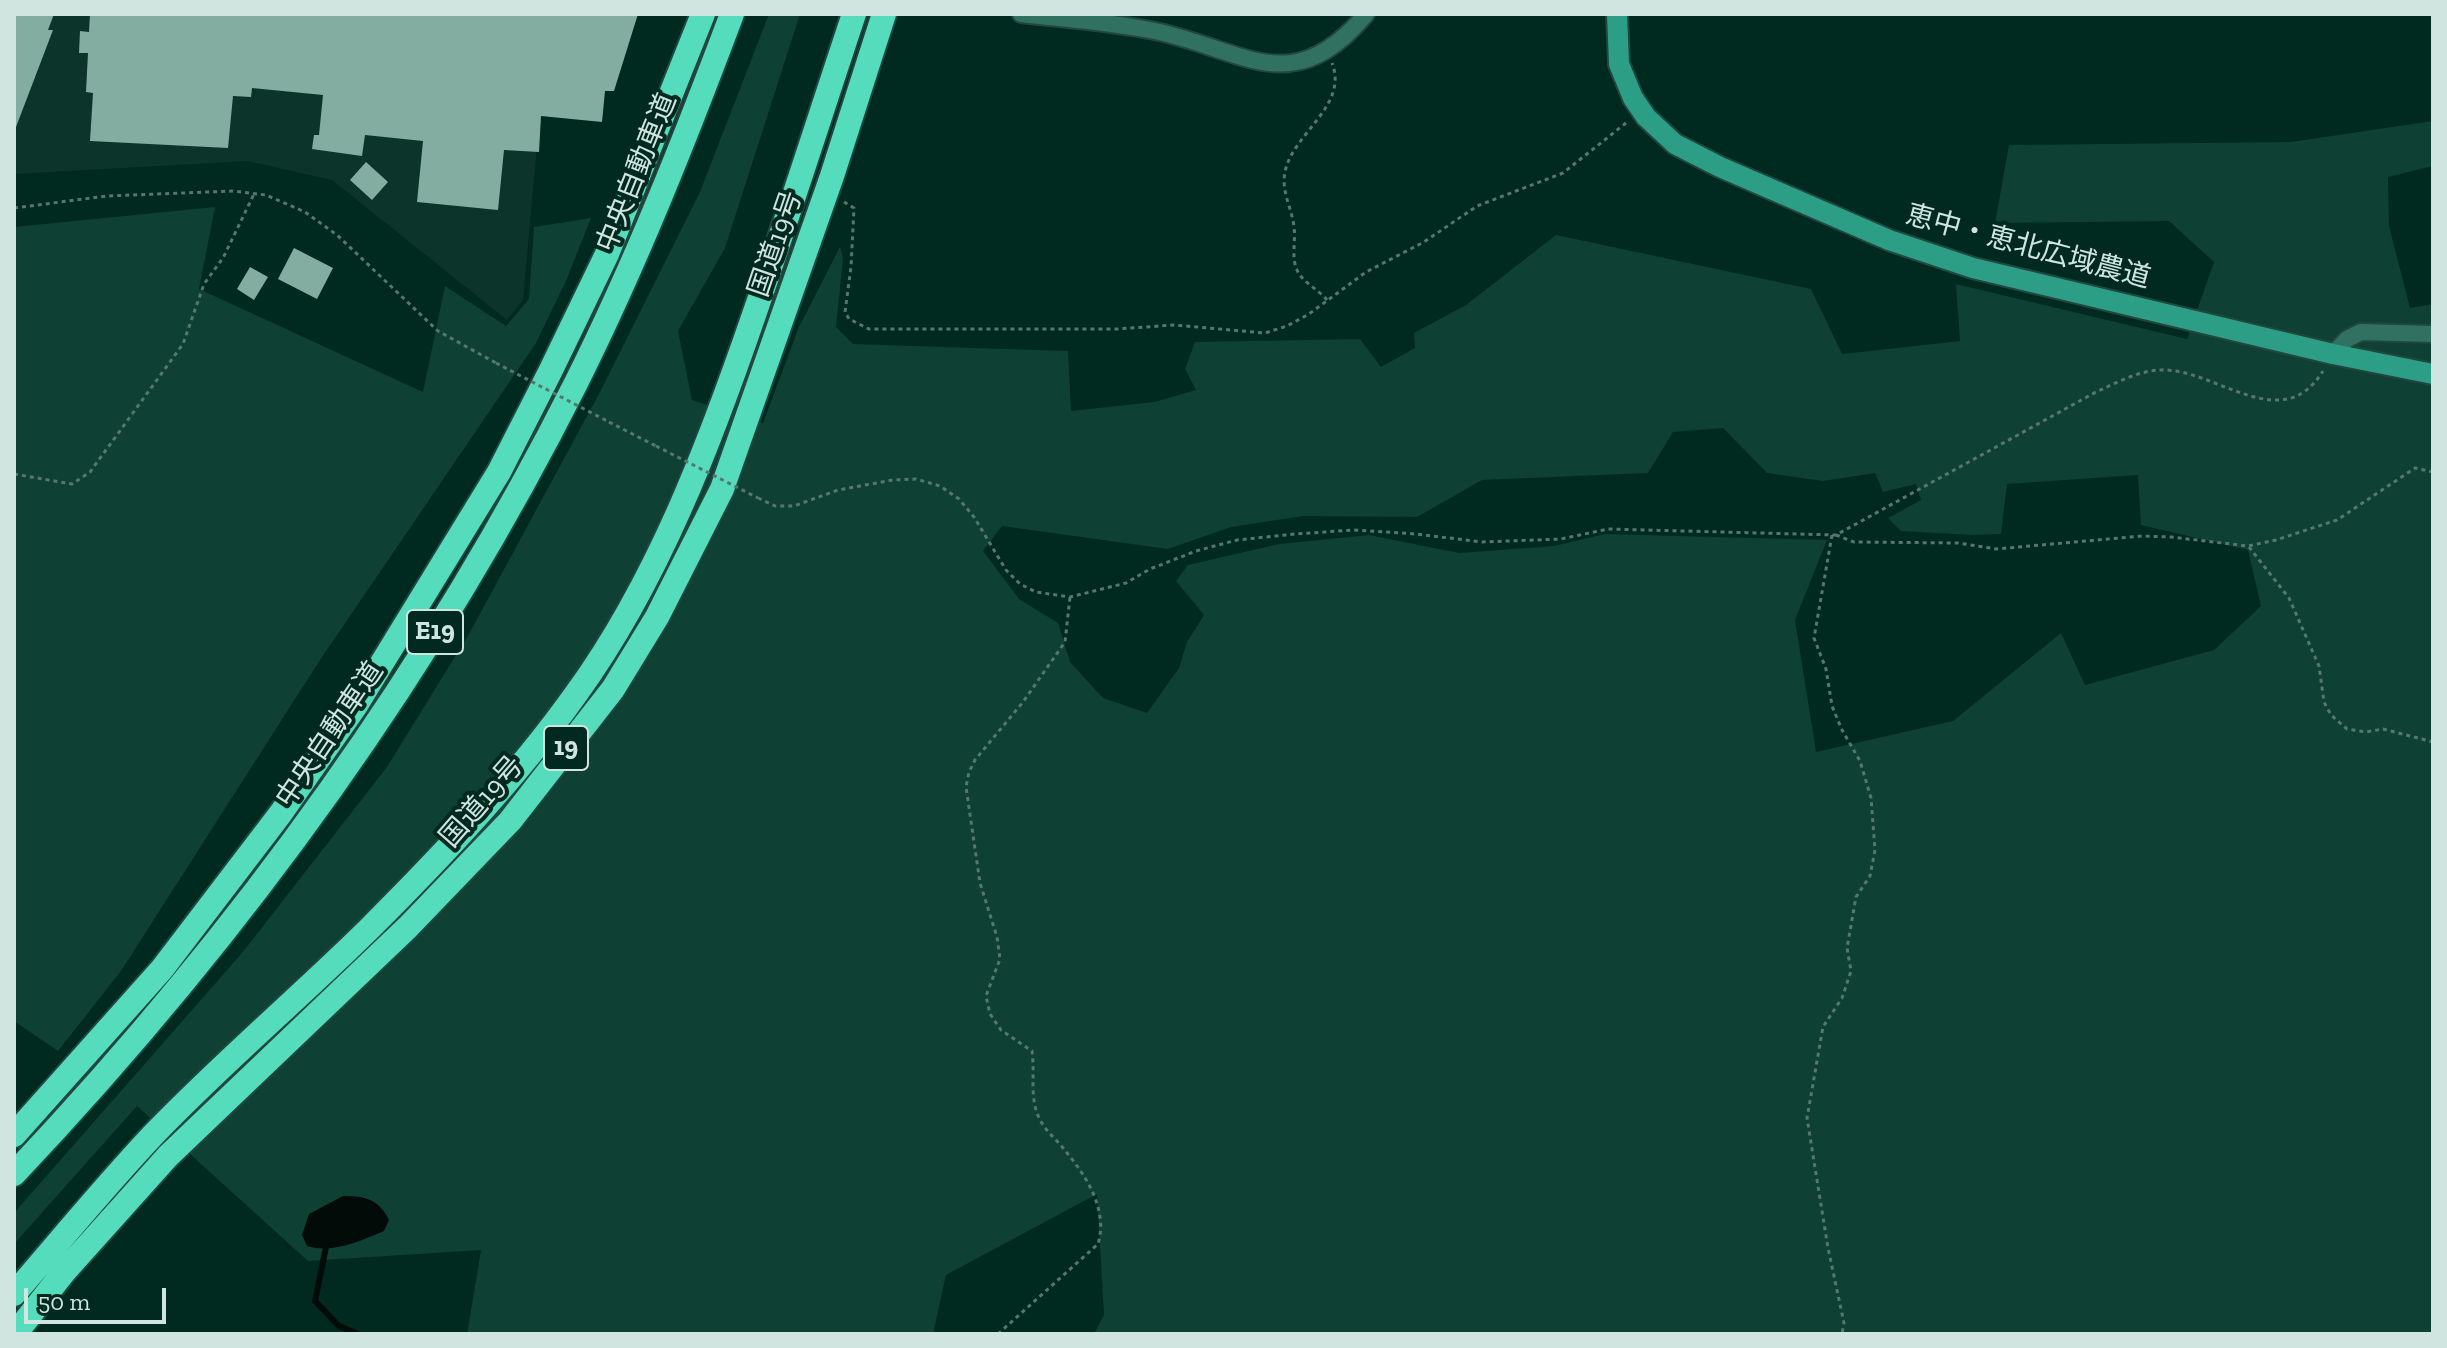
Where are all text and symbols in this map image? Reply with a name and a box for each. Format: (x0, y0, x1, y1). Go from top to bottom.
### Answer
street label: 中央自動車道 (590, 89, 684, 257)
street label: 国道19号 (742, 187, 810, 301)
street label: 恵中・恵北広域農道 (1902, 198, 2154, 296)
road number: E19 (407, 610, 463, 654)
street label: 中央自動車道 (269, 656, 391, 814)
road number: 19 (544, 726, 588, 770)
street label: 国道19号 (433, 750, 531, 854)
scale bar (28, 1272, 170, 1322)
text: 50 m (38, 1287, 90, 1316)

